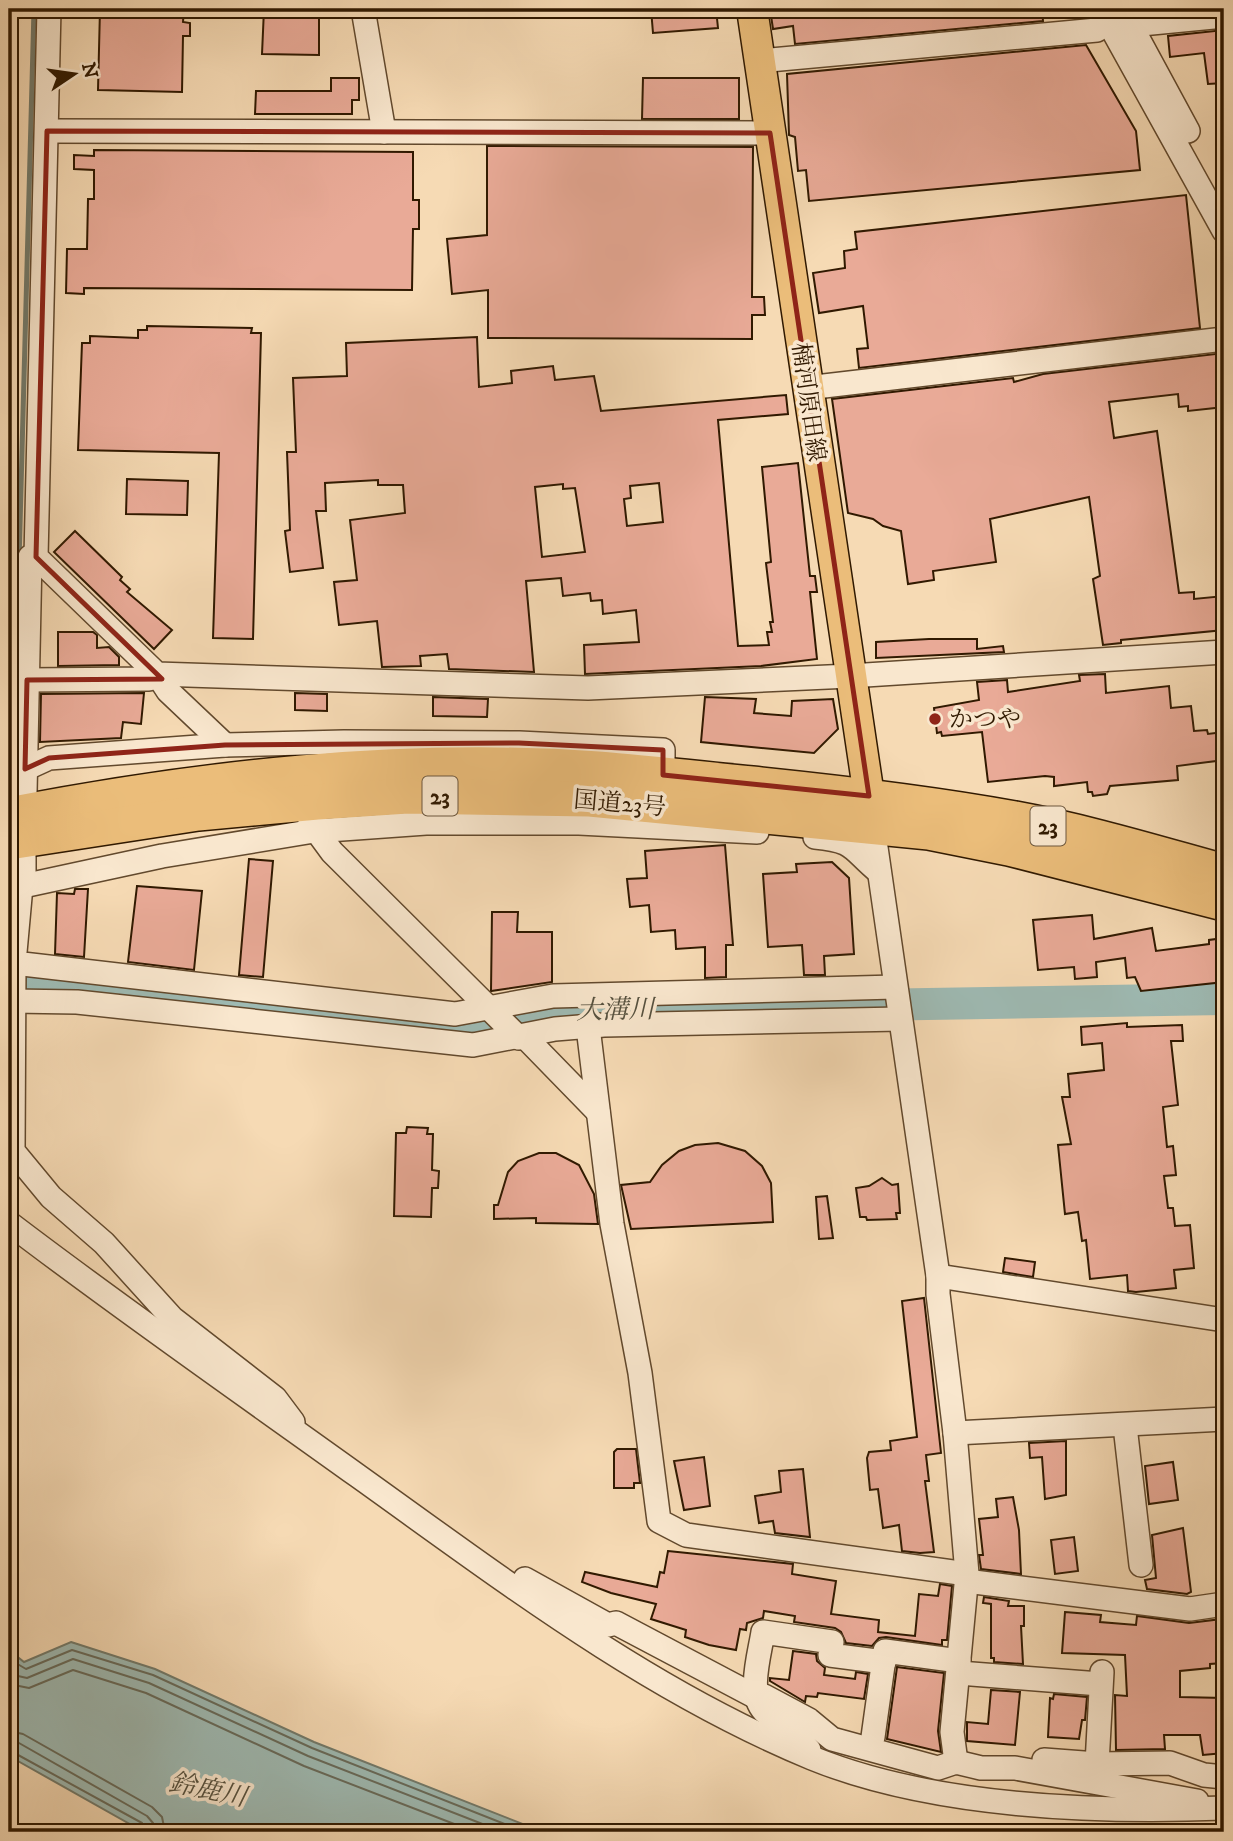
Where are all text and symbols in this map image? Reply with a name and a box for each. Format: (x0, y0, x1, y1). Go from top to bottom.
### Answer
north arrow (38, 38, 108, 108)
text: N (76, 60, 102, 81)
street label: 楠河原田線 (785, 341, 831, 464)
place label: かつや (949, 705, 1021, 735)
marker: かつや (927, 711, 943, 727)
road number: 23 (422, 776, 458, 816)
street label: 国道23号 (572, 785, 667, 823)
road number: 23 (1030, 806, 1066, 846)
water label: 大溝川 (576, 993, 657, 1028)
water label: 鈴鹿川 (166, 1766, 252, 1815)

